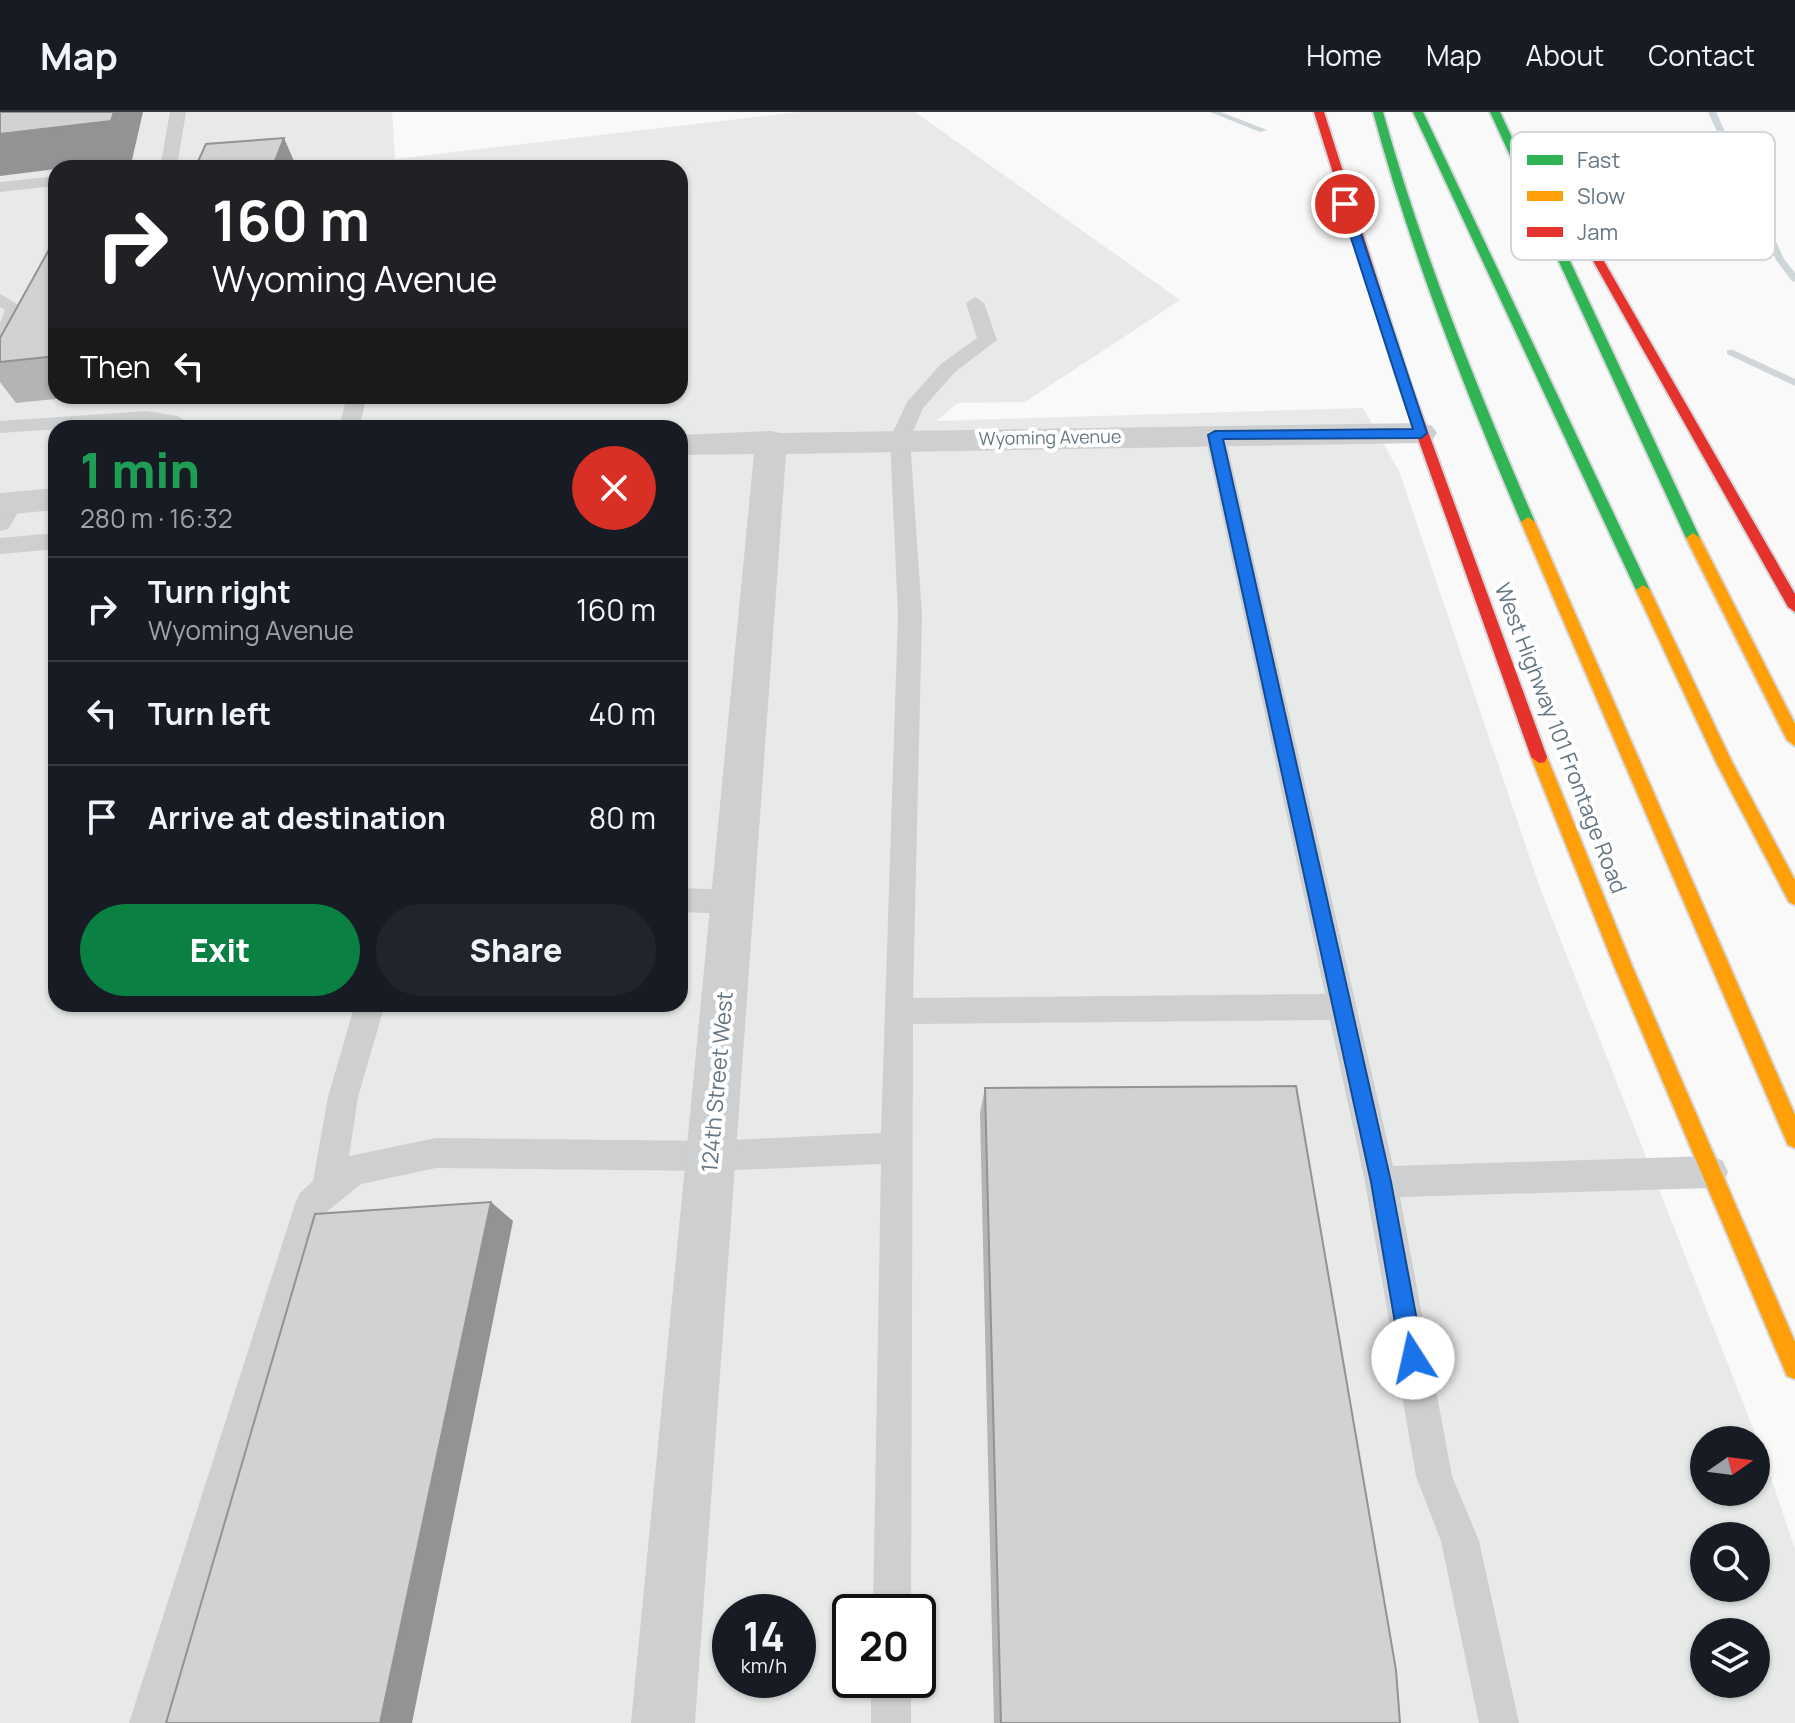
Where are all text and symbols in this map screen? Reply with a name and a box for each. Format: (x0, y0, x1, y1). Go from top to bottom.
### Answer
text: Map (40, 29, 118, 81)
text: Home (1306, 36, 1382, 74)
text: Map (1426, 36, 1482, 74)
text: About (1526, 36, 1604, 74)
text: Contact (1648, 36, 1755, 74)
legend (1511, 132, 1775, 260)
text: Fast (1577, 145, 1620, 175)
pin (1311, 170, 1379, 238)
text: 160 m (212, 181, 370, 258)
text: Slow (1577, 181, 1625, 211)
icon: arrive (1323, 182, 1367, 226)
icon: right (80, 192, 184, 296)
text: Jam (1577, 217, 1618, 247)
text: Wyoming Avenue (212, 254, 497, 303)
icon: left (167, 344, 211, 388)
text: Then (80, 346, 151, 387)
street label: Wyoming Avenue (978, 424, 1122, 450)
text: 1 min (80, 437, 200, 502)
button: close (572, 446, 656, 530)
text: 280 m · 16:32 (80, 500, 233, 536)
text: Turn right (148, 571, 291, 612)
street label: West Highway 101 Frontage Road (1488, 578, 1634, 898)
icon: right (80, 587, 124, 631)
text: 160 m (576, 589, 656, 630)
text: Wyoming Avenue (148, 612, 354, 648)
icon: left (80, 691, 124, 735)
text: Turn left (148, 693, 271, 734)
text: 40 m (589, 693, 656, 734)
icon: arrive (80, 795, 124, 839)
text: Arrive at destination (148, 797, 446, 838)
text: 80 m (589, 797, 656, 838)
button: Exit (80, 904, 360, 996)
button: Share (376, 904, 656, 996)
street label: 124th Street West (694, 990, 740, 1174)
position arrow (1371, 1316, 1455, 1400)
north arrow (1690, 1426, 1770, 1506)
map controls (1690, 1426, 1770, 1698)
button: search (1690, 1522, 1770, 1602)
speed limit sign: 20 (832, 1594, 936, 1698)
text: 14 (743, 1608, 785, 1663)
button: layers (1690, 1618, 1770, 1698)
text: km/h (741, 1652, 787, 1679)

